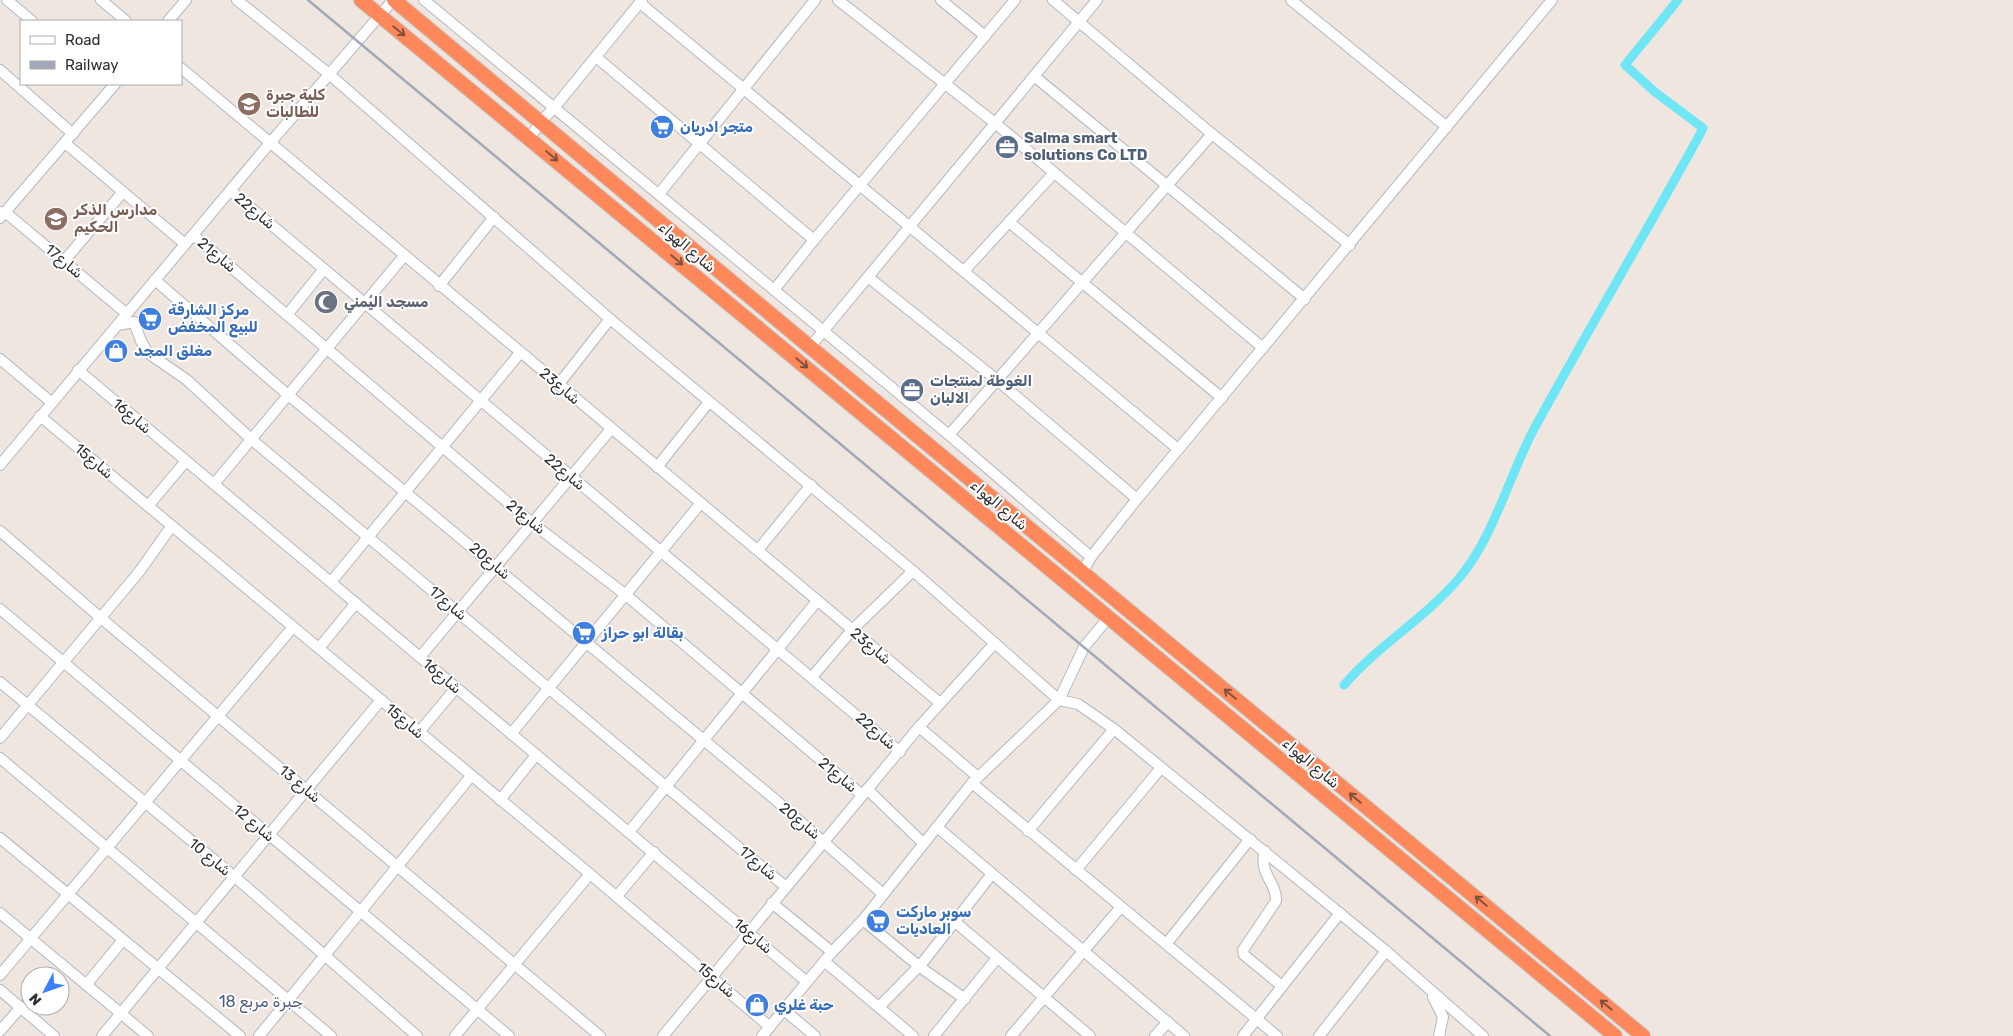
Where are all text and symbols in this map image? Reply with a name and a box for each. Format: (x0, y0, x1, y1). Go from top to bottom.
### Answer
legend (20, 20, 182, 85)
one-way arrow (392, 25, 405, 36)
text: Road (65, 31, 101, 49)
text: Railway (65, 56, 119, 74)
place label: كلية جبرة للطالبات (266, 86, 326, 121)
school or university icon: كلية جبرة للطالبات (236, 91, 262, 117)
supermarket icon: متجر ادريان (649, 114, 675, 140)
place label: متجر ادريان (680, 118, 753, 136)
place label: Salma smart solutions Co LTD (1024, 129, 1148, 164)
office icon: Salma smart solutions Co LTD (994, 134, 1020, 160)
one-way arrow (545, 150, 558, 162)
street label: شارع22 (230, 189, 279, 235)
place label: مدارس الذكر الحكيم (73, 201, 158, 237)
school or university icon: مدارس الذكر الحكيم (43, 206, 69, 232)
street label: شارع الهواء (653, 218, 719, 278)
street label: شارع21 (193, 234, 240, 278)
street label: شارع17 (40, 240, 87, 284)
one-way arrow (670, 254, 683, 265)
mosque icon: مسجد اليُمني (313, 289, 339, 315)
place label: مسجد اليُمني (344, 293, 429, 314)
place label: مركز الشارقة للبيع المخفض (168, 301, 258, 338)
supermarket icon: مركز الشارقة للبيع المخفض (137, 306, 163, 332)
shop icon: مغلق المجد (103, 338, 129, 364)
place label: مغلق المجد (134, 342, 213, 360)
one-way arrow (795, 358, 808, 369)
street label: شارع23 (535, 364, 584, 410)
place label: الغوطة لمنتجات الالبان (930, 372, 1032, 407)
office icon: الغوطة لمنتجات الالبان (899, 377, 925, 403)
street label: شارع16 (108, 395, 155, 439)
street label: شارع15 (70, 440, 117, 484)
street label: شارع22 (540, 450, 589, 496)
street label: شارع الهواء (965, 476, 1031, 536)
street label: شارع21 (502, 496, 549, 540)
street label: شارع20 (464, 539, 514, 585)
street label: شارع17 (424, 582, 471, 626)
supermarket icon: بقالة ابو حراز (571, 620, 597, 646)
place label: بقالة ابو حراز (601, 624, 683, 642)
street label: شارع23 (846, 624, 895, 670)
street label: شارع16 (418, 655, 465, 699)
one-way arrow (1224, 689, 1237, 700)
street label: شارع15 (381, 700, 428, 744)
street label: شارع22 (851, 709, 900, 755)
street label: شارع الهواء (1277, 734, 1343, 794)
street label: شارع21 (814, 754, 861, 798)
street label: شارع 13 (274, 761, 325, 808)
one-way arrow (1349, 792, 1362, 803)
street label: شارع20 (774, 799, 824, 845)
street label: شارع 12 (228, 800, 278, 847)
street label: شارع 10 (184, 834, 235, 881)
street label: شارع17 (734, 842, 781, 886)
one-way arrow (1474, 896, 1487, 907)
place label: سوبر ماركت العاديات (896, 903, 971, 938)
supermarket icon: سوبر ماركت العاديات (865, 908, 891, 934)
street label: شارع16 (729, 915, 776, 959)
street label: شارع15 (692, 958, 739, 1003)
north arrow (20, 966, 70, 1016)
text: N (26, 990, 45, 1009)
district label: جبرة مربع 18 (219, 992, 303, 1013)
shop icon: حبة غلري (744, 992, 770, 1018)
place label: حبة غلري (774, 996, 834, 1016)
one-way arrow (1600, 1000, 1613, 1011)

